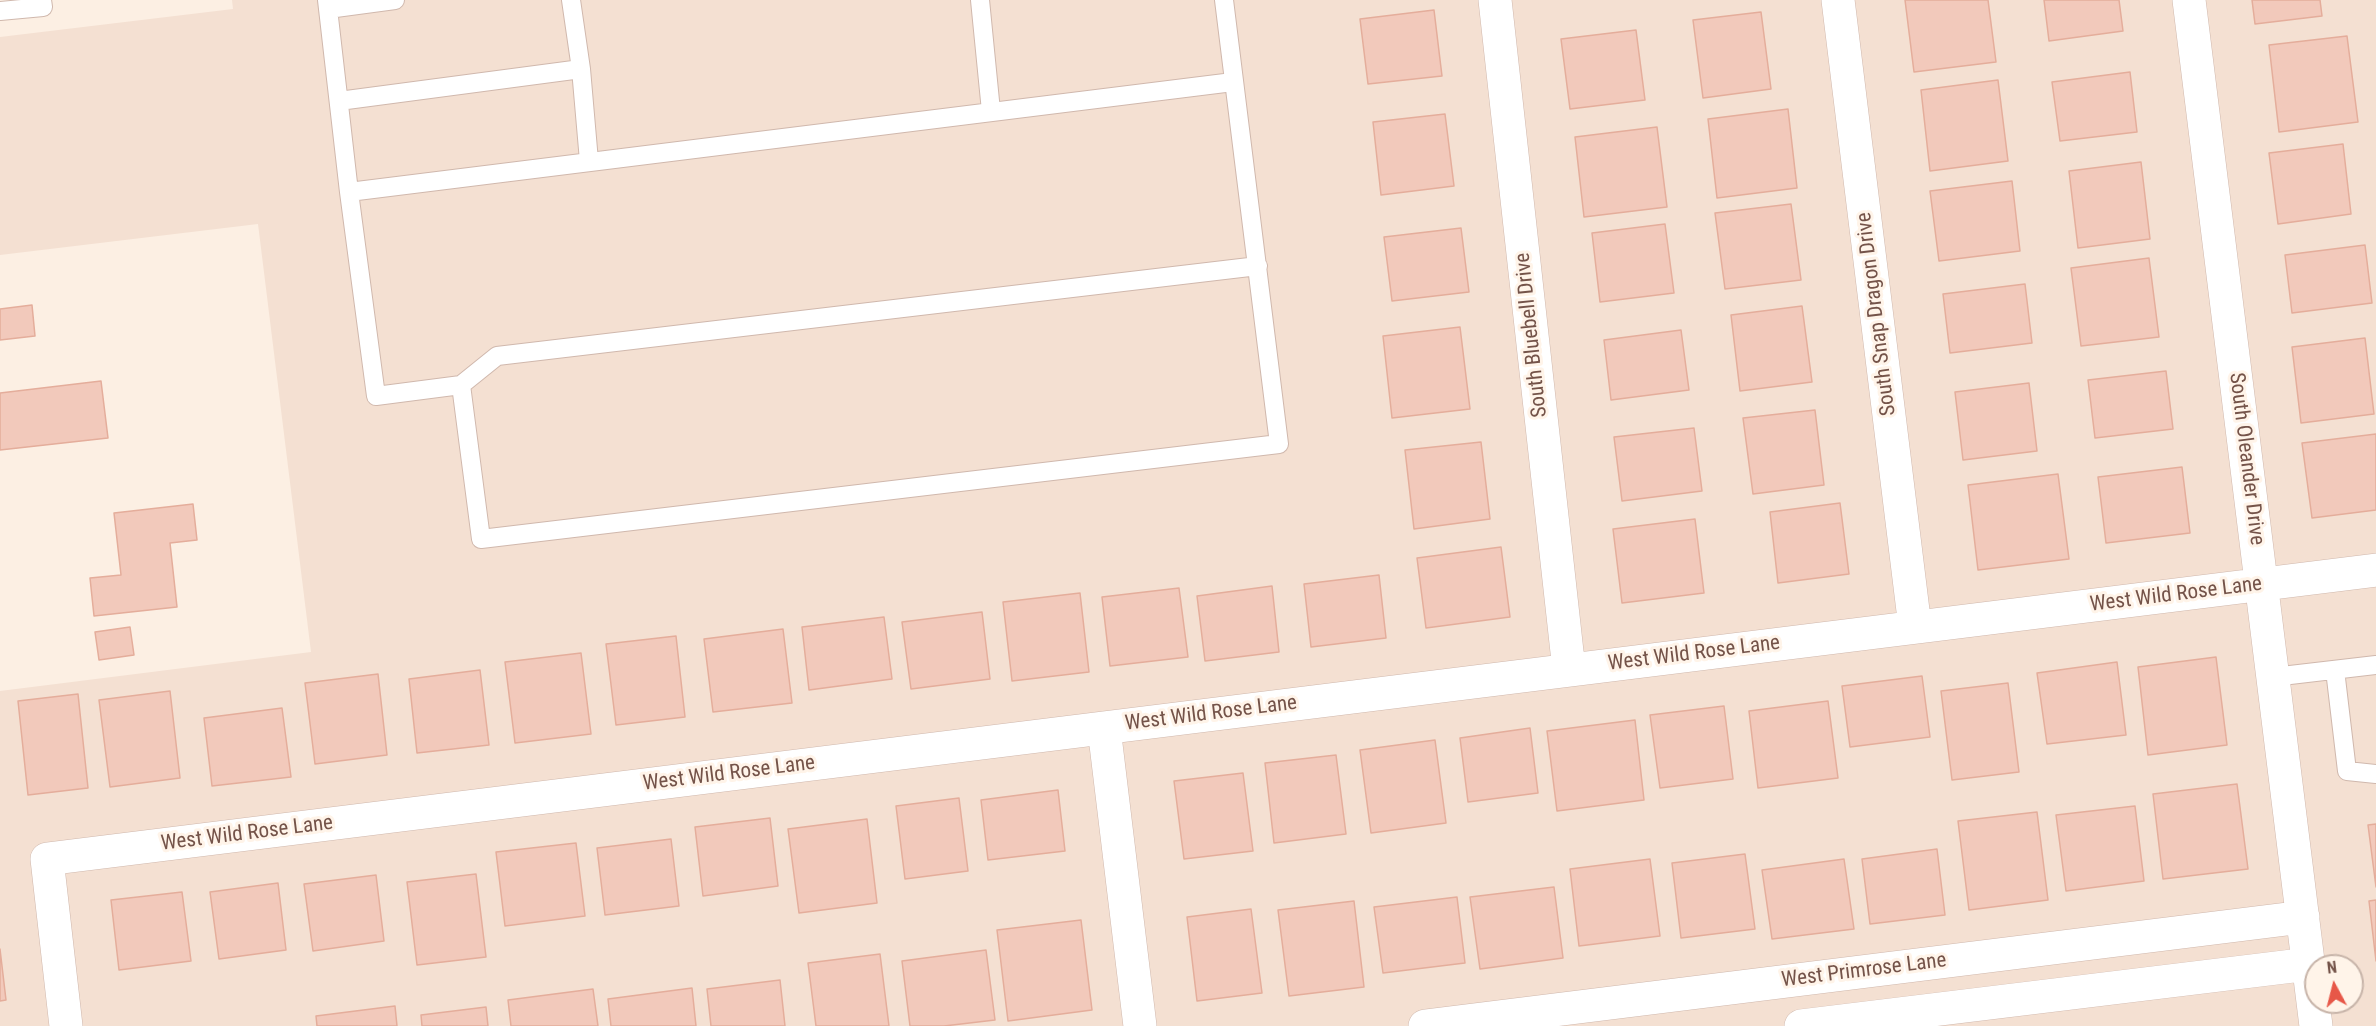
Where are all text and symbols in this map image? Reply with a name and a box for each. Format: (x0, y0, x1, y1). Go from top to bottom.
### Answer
street label: South Snap Dragon Drive (1852, 211, 1902, 417)
street label: South Bluebell Drive (1511, 251, 1553, 419)
street label: South Oleander Drive (2223, 371, 2269, 547)
street label: West Wild Rose Lane (2089, 572, 2263, 618)
street label: West Wild Rose Lane (1607, 631, 1781, 677)
street label: West Wild Rose Lane (1124, 691, 1298, 737)
street label: West Wild Rose Lane (642, 751, 816, 797)
street label: West Wild Rose Lane (160, 811, 334, 857)
street label: West Primrose Lane (1780, 948, 1948, 994)
north arrow (2304, 954, 2364, 1014)
text: N (2326, 958, 2338, 978)

